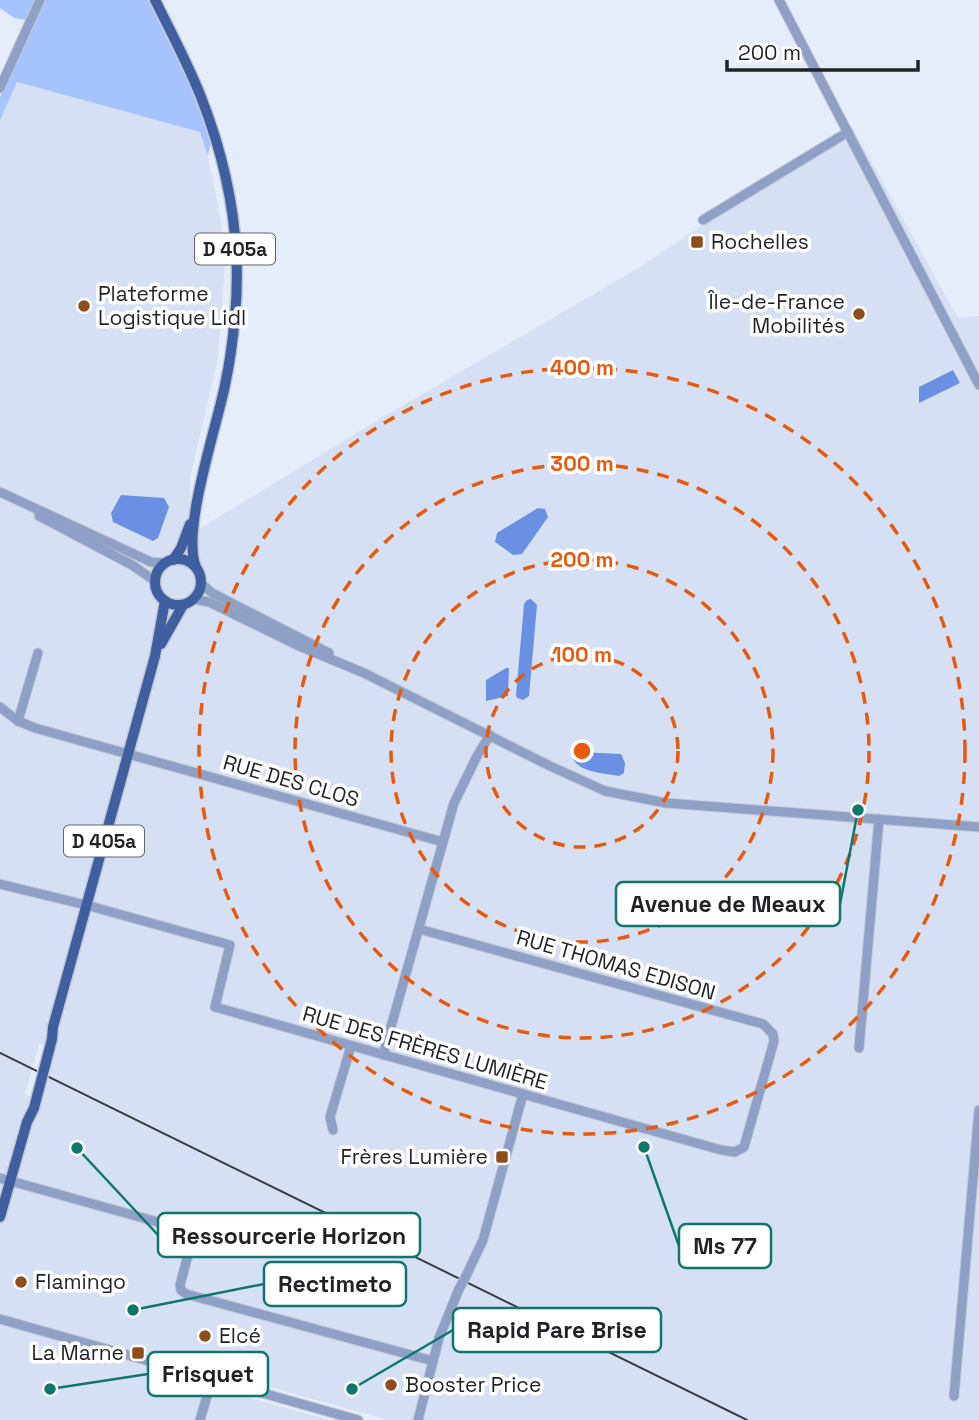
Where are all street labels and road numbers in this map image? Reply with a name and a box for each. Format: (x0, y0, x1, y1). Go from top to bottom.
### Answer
road number: D 405a (195, 233, 275, 264)
street label: RUE DES CLOS (220, 748, 362, 813)
road number: D 405a (64, 826, 144, 856)
street label: RUE THOMAS EDISON (514, 923, 719, 1006)
street label: RUE DES FRÈRES LUMIÈRE (300, 1000, 551, 1095)

